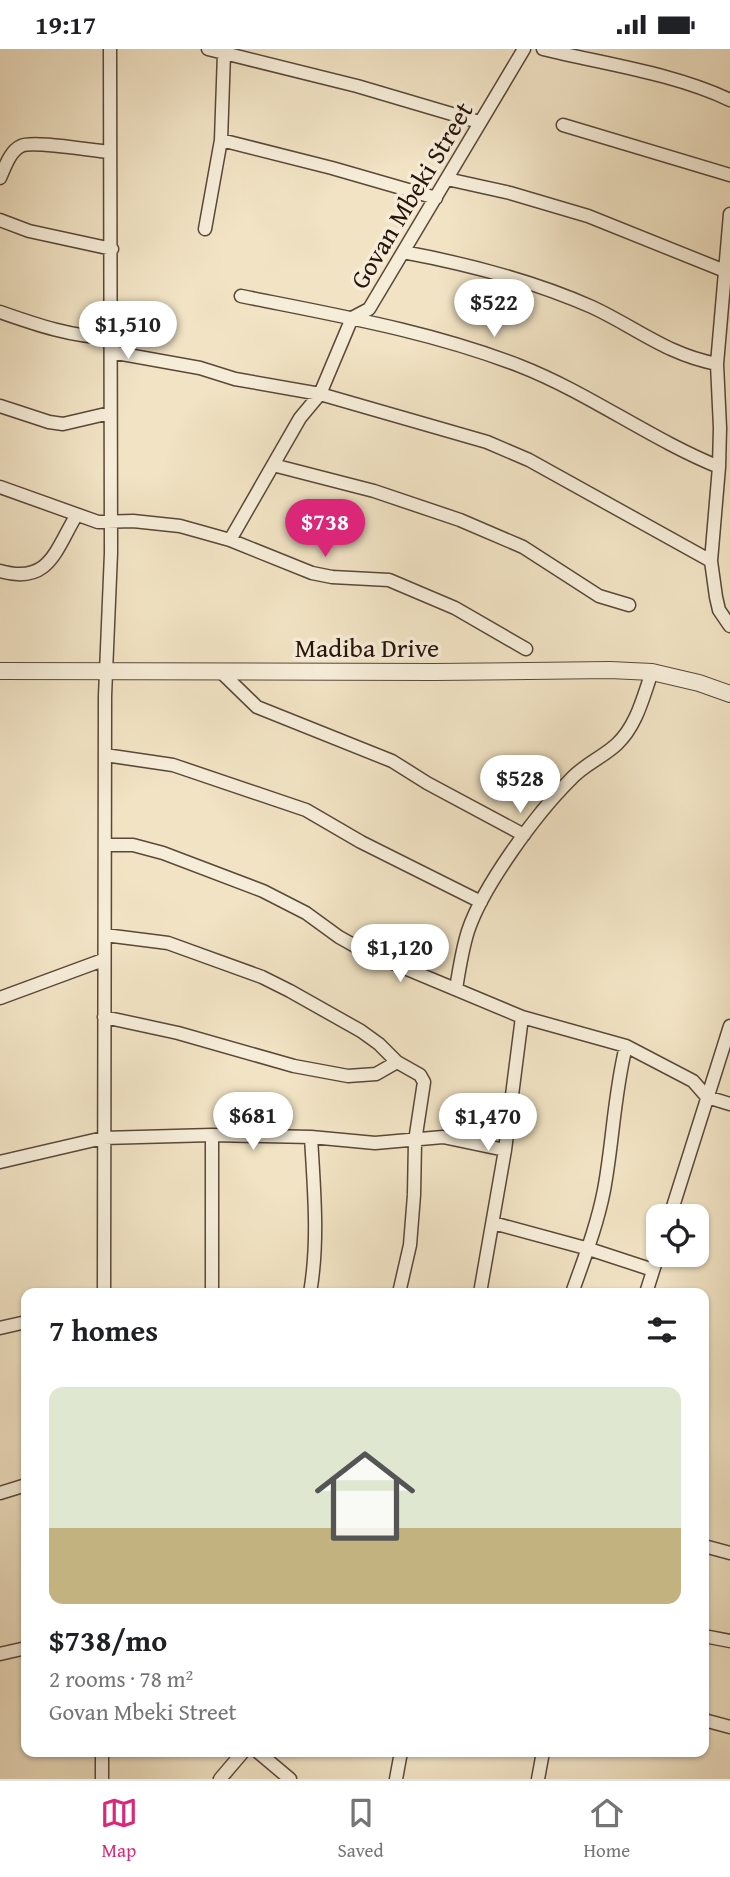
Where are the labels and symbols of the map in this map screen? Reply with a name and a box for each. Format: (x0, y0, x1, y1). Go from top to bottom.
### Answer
street label: Govan Mbeki Street (340, 94, 482, 296)
pin: $522 (453, 279, 535, 339)
pin: $1,510 (71, 301, 185, 361)
pin: $738 (284, 499, 366, 559)
street label: Madiba Drive (295, 628, 439, 667)
pin: $528 (479, 755, 561, 815)
pin: $1,120 (343, 925, 457, 984)
pin: $681 (212, 1093, 294, 1152)
pin: $1,470 (431, 1093, 545, 1153)

